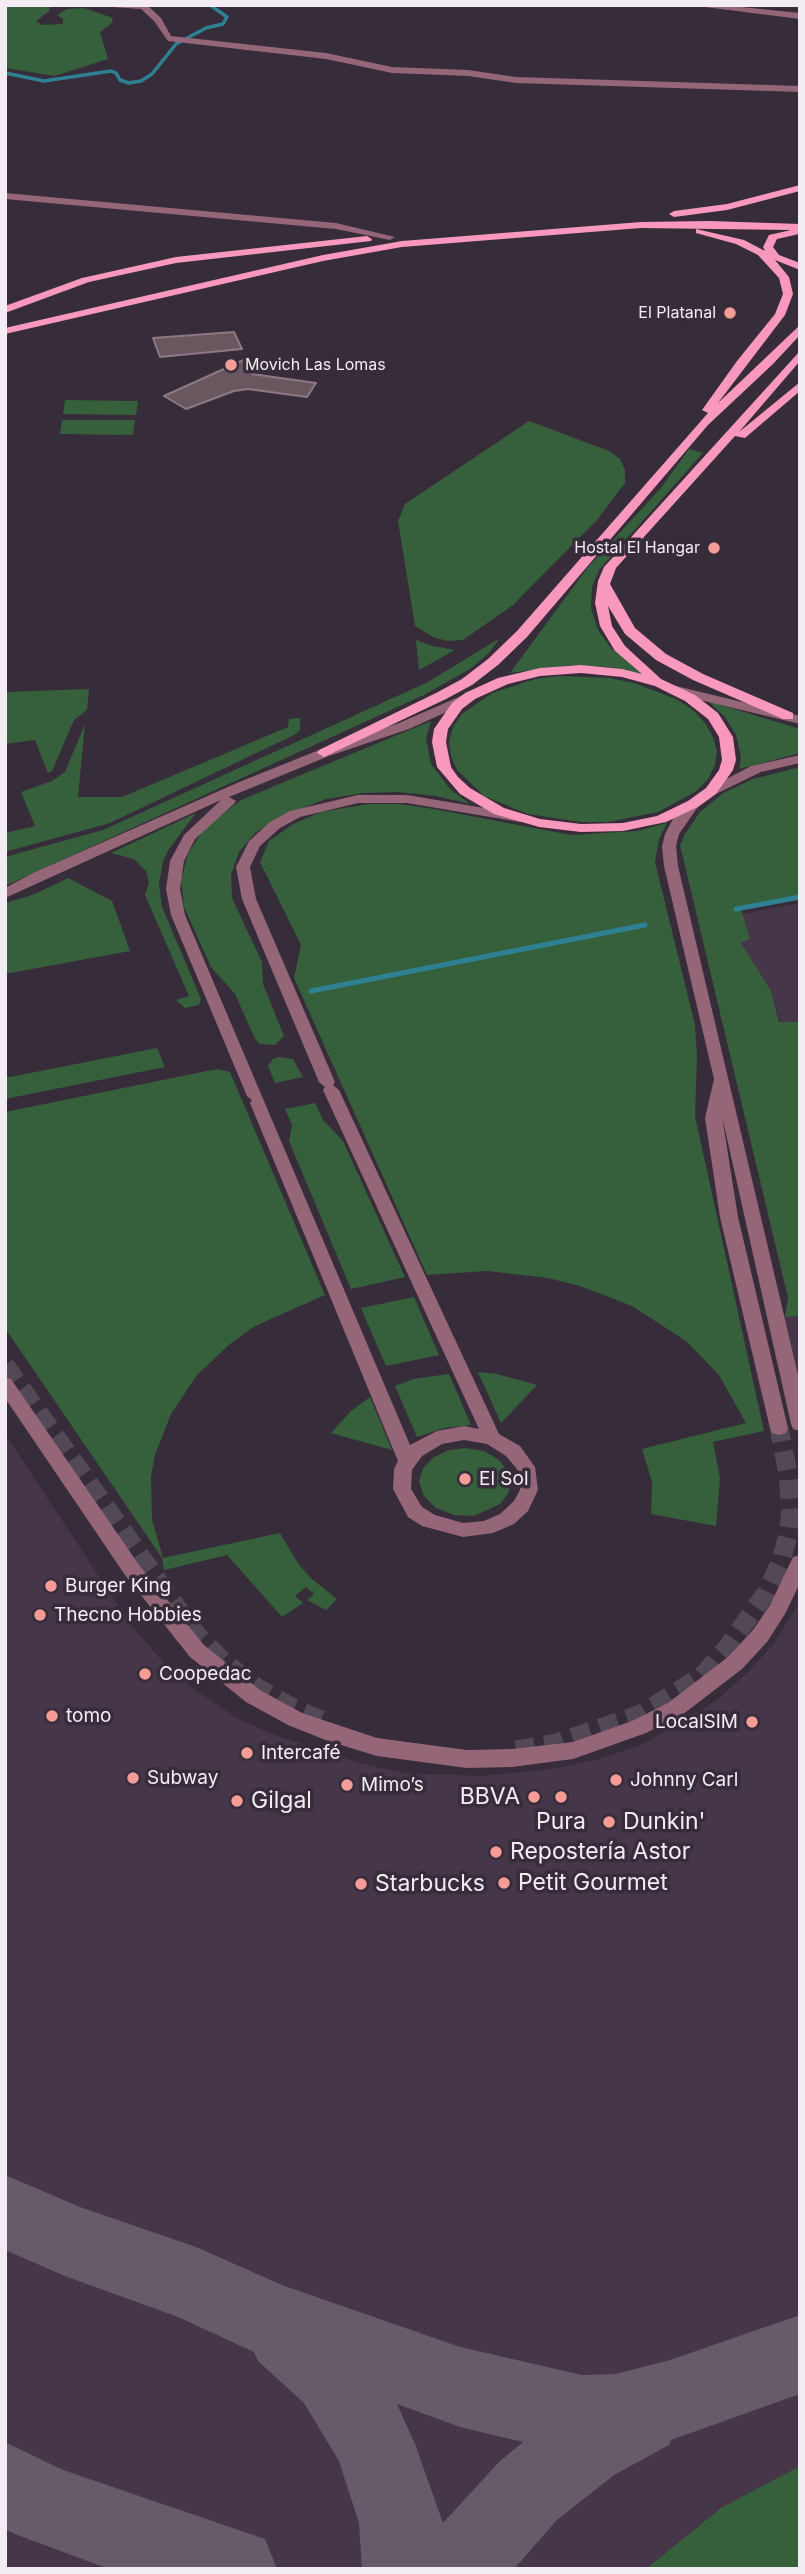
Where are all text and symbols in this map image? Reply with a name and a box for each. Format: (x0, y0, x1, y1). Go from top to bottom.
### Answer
place label: El Platanal (638, 303, 716, 323)
marker: El Platanal (722, 305, 738, 321)
place label: Movich Las Lomas (245, 355, 386, 375)
marker: Movich Las Lomas (223, 357, 239, 373)
place label: Hostal El Hangar (574, 538, 700, 558)
marker: Hostal El Hangar (706, 540, 722, 556)
place label: El Sol (479, 1468, 529, 1490)
marker: El Sol (457, 1471, 473, 1487)
place label: Burger King (65, 1575, 171, 1597)
marker: Burger King (43, 1578, 59, 1594)
place label: Thecno Hobbies (54, 1604, 202, 1626)
marker: Thecno Hobbies (32, 1607, 48, 1623)
place label: Coopedac (159, 1663, 252, 1685)
marker: Coopedac (137, 1666, 153, 1682)
place label: tomo (66, 1705, 111, 1727)
marker: tomo (44, 1708, 60, 1724)
place label: LocalSIM (655, 1711, 738, 1733)
marker: LocalSIM (744, 1714, 760, 1730)
place label: Intercafé (261, 1742, 341, 1764)
marker: Intercafé (239, 1745, 255, 1761)
place label: Subway (147, 1767, 218, 1789)
place label: Johnny Carl (630, 1769, 738, 1791)
marker: Subway (125, 1770, 141, 1786)
marker: Johnny Carl (608, 1772, 624, 1788)
place label: Mimo’s (361, 1774, 424, 1796)
marker: Mimo’s (339, 1777, 355, 1793)
place label: BBVA (460, 1783, 520, 1811)
place label: Gilgal (251, 1787, 312, 1815)
marker: BBVA (526, 1789, 542, 1805)
marker: Pura (553, 1789, 569, 1805)
marker: Gilgal (229, 1793, 245, 1809)
place label: Pura (536, 1808, 586, 1836)
place label: Dunkin' (623, 1808, 705, 1836)
marker: Dunkin' (601, 1814, 617, 1830)
place label: Repostería Astor (510, 1838, 690, 1866)
marker: Repostería Astor (488, 1844, 504, 1860)
place label: Petit Gourmet (518, 1869, 668, 1897)
place label: Starbucks (375, 1870, 485, 1898)
marker: Petit Gourmet (496, 1875, 512, 1891)
marker: Starbucks (353, 1876, 369, 1892)

